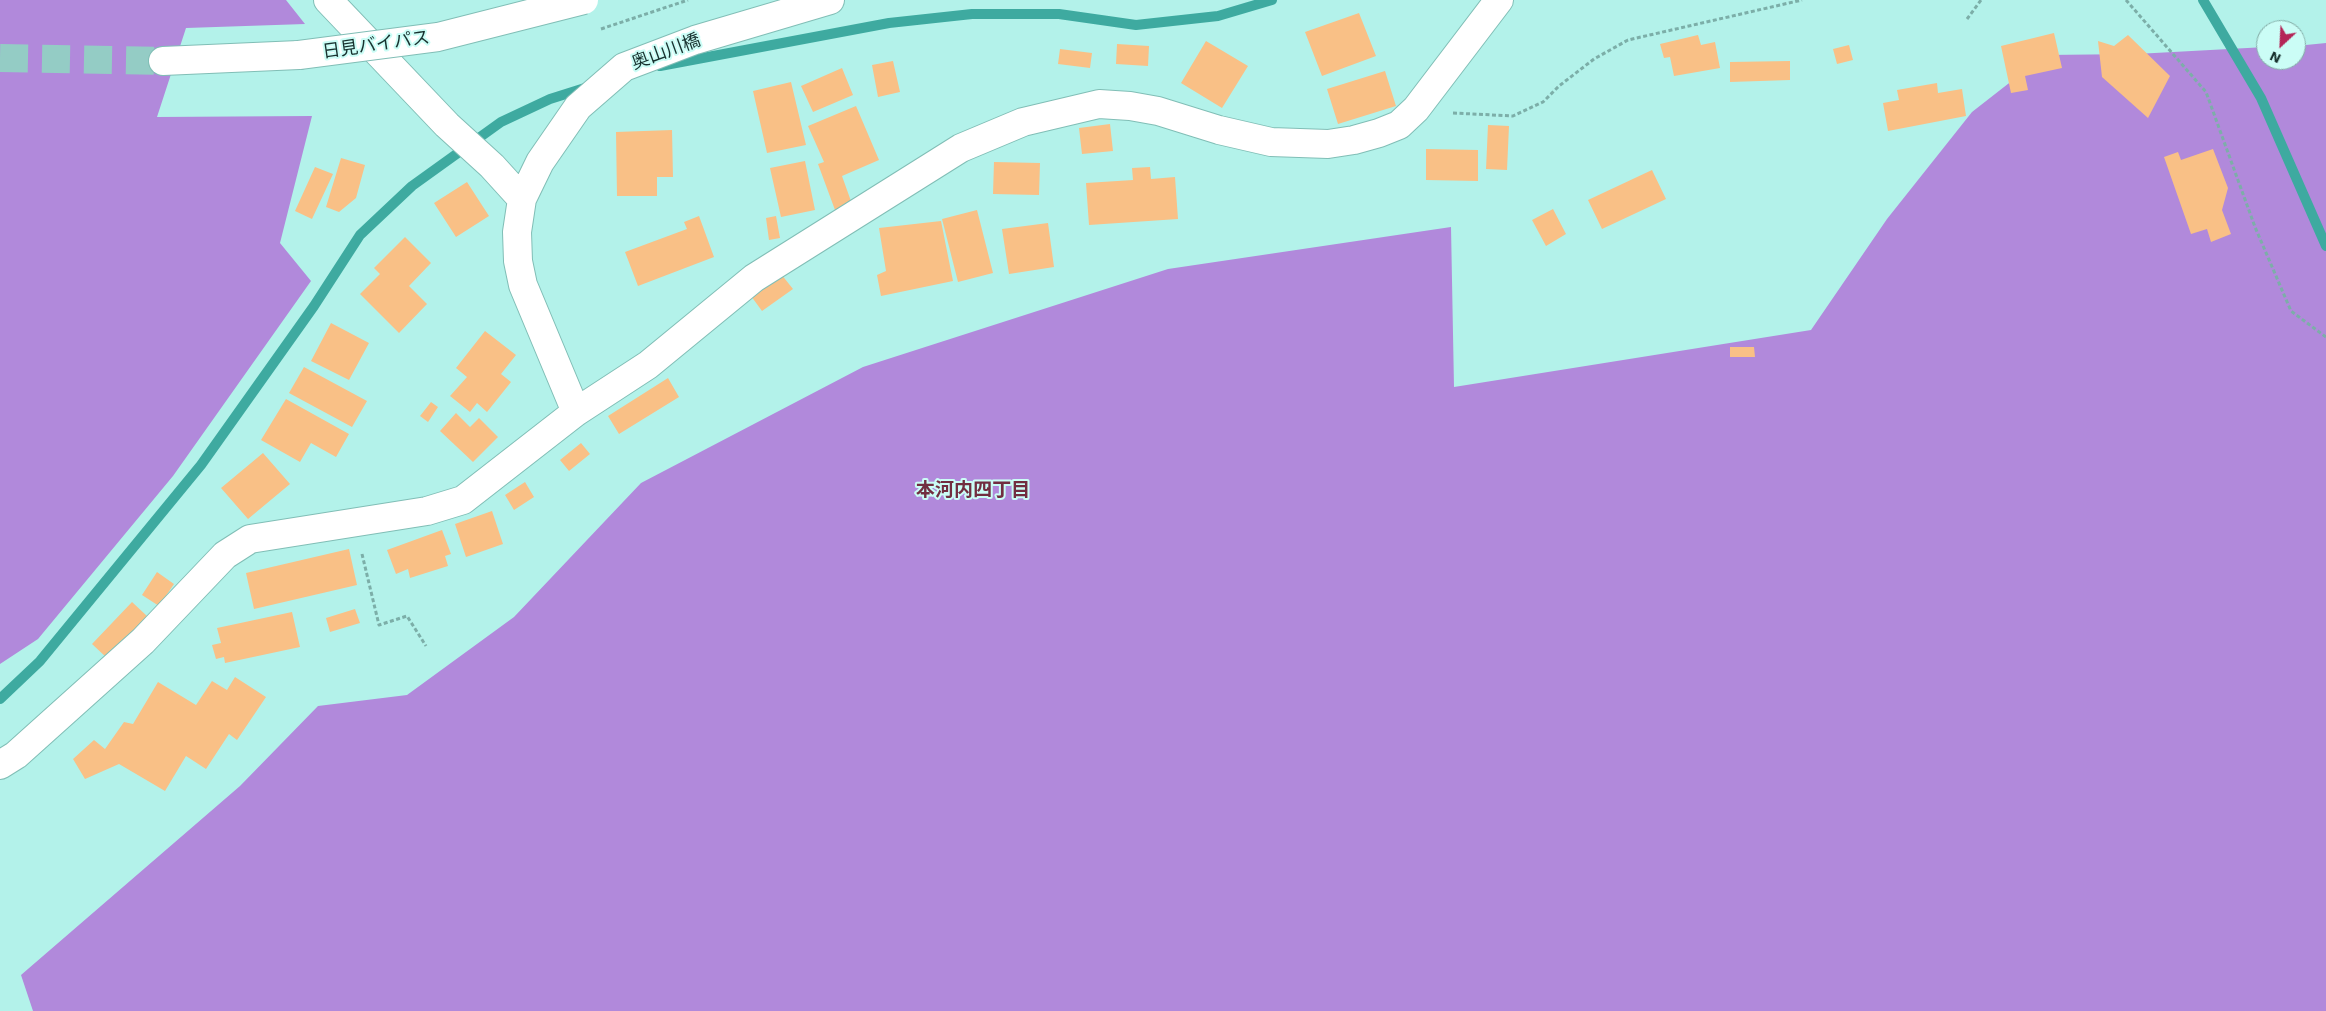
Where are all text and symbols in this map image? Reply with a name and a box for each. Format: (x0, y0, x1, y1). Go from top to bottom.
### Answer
north arrow (2256, 20, 2306, 70)
street label: 日見バイパス (321, 27, 431, 63)
street label: 奥山川橋 (628, 30, 704, 74)
text: N (2267, 48, 2283, 67)
district label: 本河内四丁目 (916, 479, 1030, 501)

